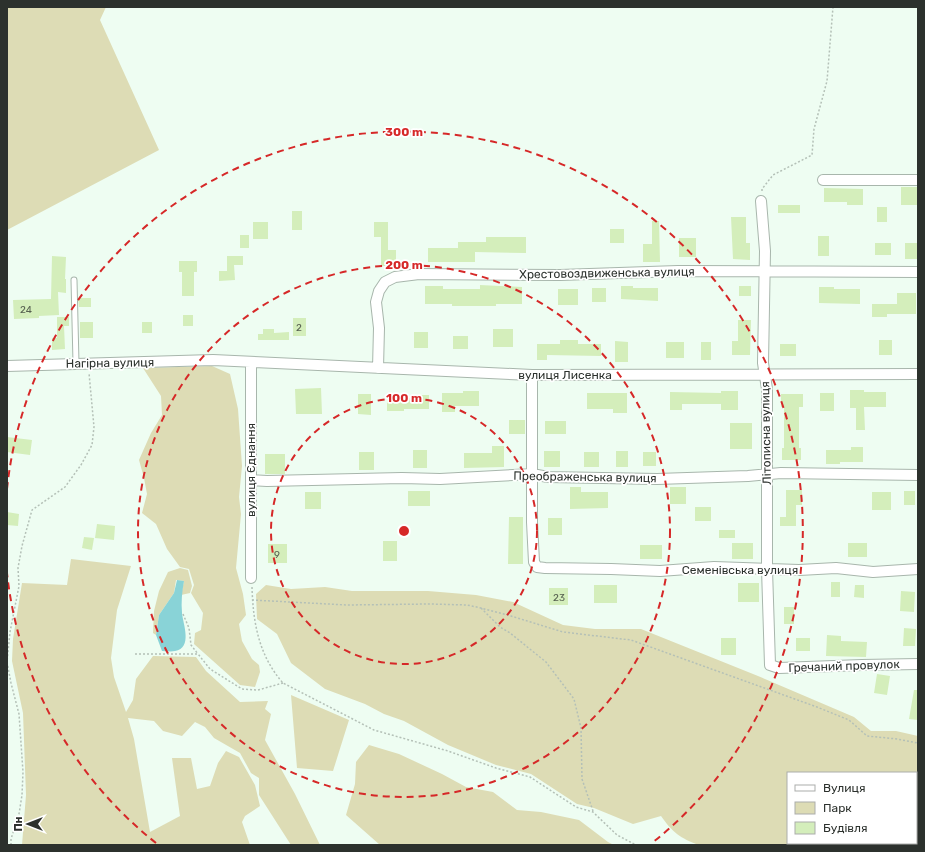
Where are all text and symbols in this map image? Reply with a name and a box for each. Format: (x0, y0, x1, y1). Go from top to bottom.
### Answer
text: 300 m (385, 125, 423, 139)
text: 200 m (385, 258, 423, 272)
street label: Хрестовоздвиженська вулиця (519, 264, 695, 282)
house number: 24 (20, 304, 32, 316)
house number: 2 (296, 322, 302, 334)
street label: Нагірна вулиця (66, 355, 154, 371)
street label: вулиця Лисенка (518, 368, 612, 382)
street label: Літописна вулиця (758, 381, 774, 485)
text: 100 m (386, 391, 422, 405)
street label: вулиця Єднання (244, 423, 258, 517)
street label: Преображенська вулиця (513, 469, 657, 485)
centre of rings (397, 524, 411, 538)
house number: 9 (274, 549, 280, 561)
street label: Семенівська вулиця (682, 563, 798, 577)
house number: 23 (553, 592, 565, 604)
street label: Гречаний провулок (788, 657, 901, 675)
legend (787, 772, 917, 844)
text: Вулиця (823, 781, 865, 795)
text: Парк (823, 801, 852, 815)
north arrow (8, 804, 48, 844)
text: Пн (12, 816, 25, 832)
text: Будівля (823, 821, 868, 835)

